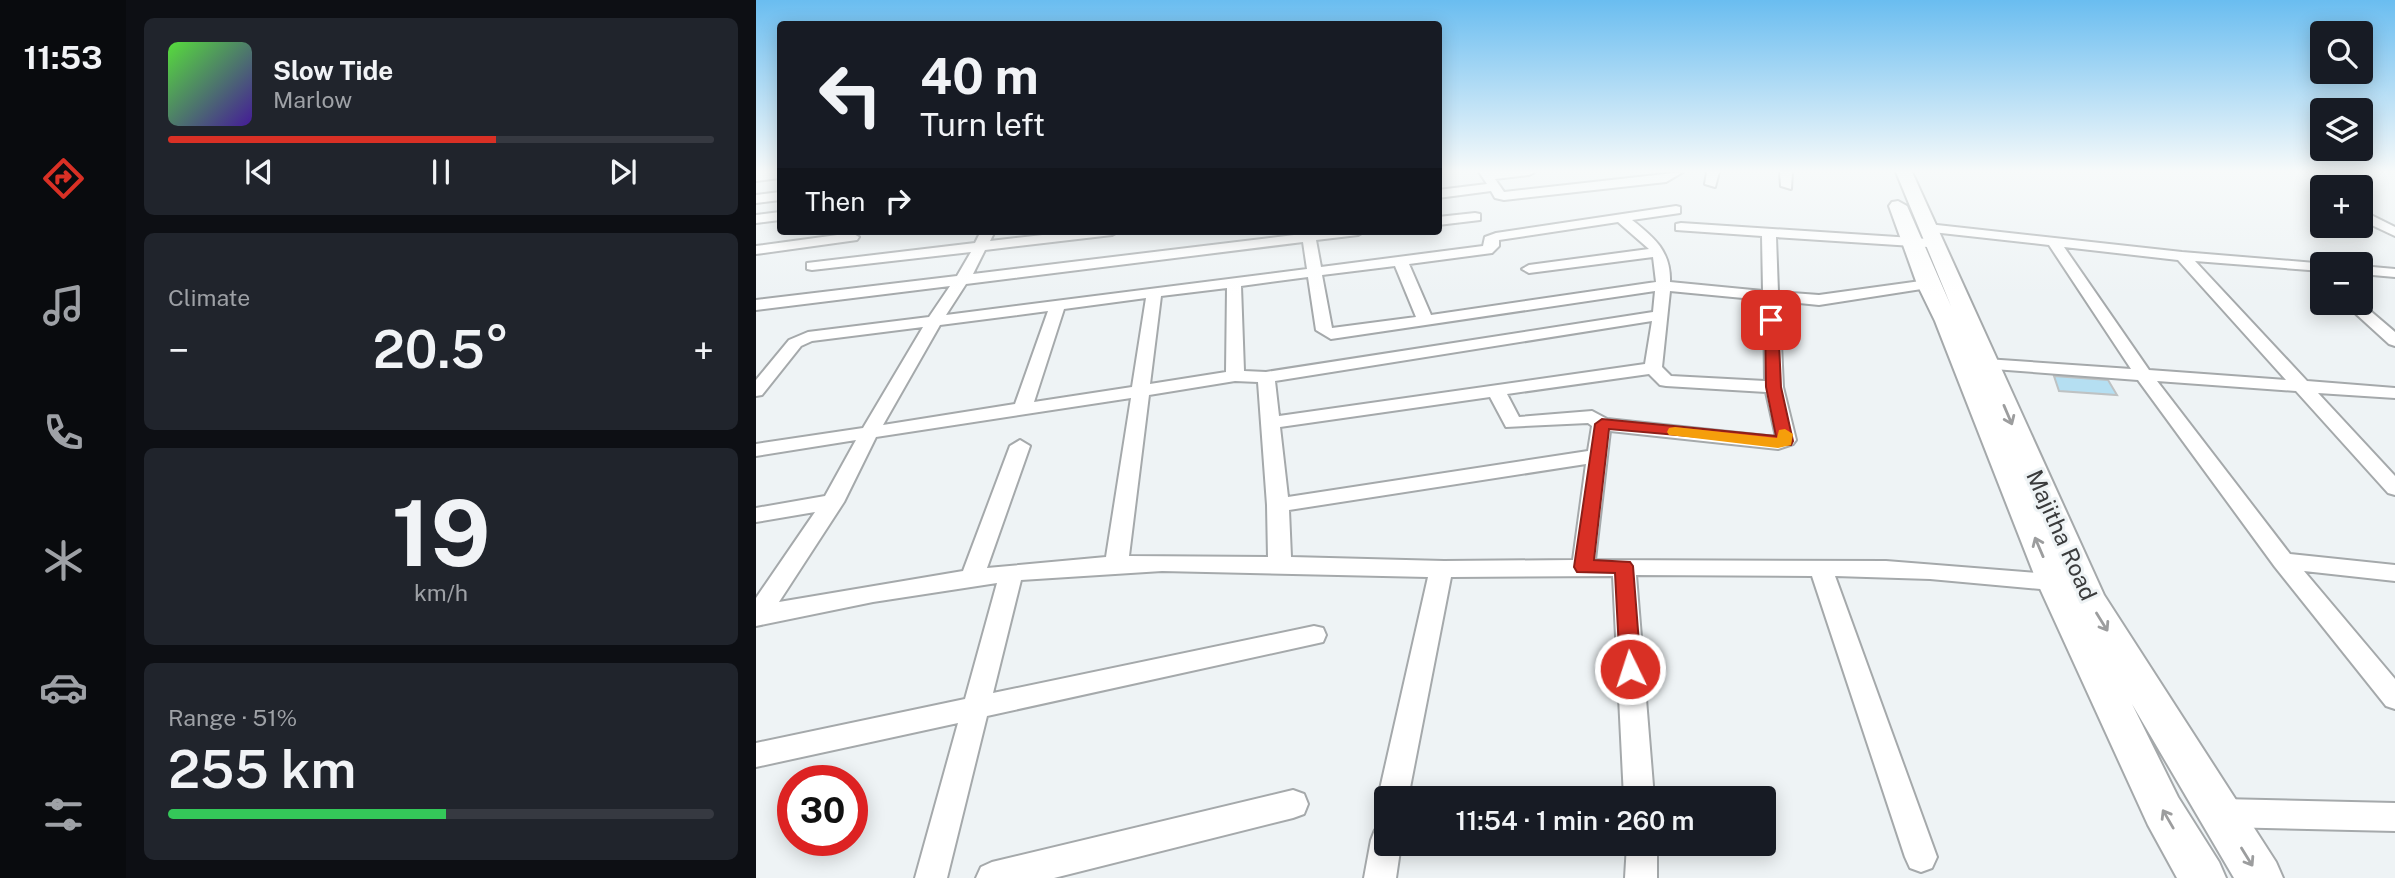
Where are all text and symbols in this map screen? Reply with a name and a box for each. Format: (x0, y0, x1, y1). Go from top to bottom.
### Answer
map controls (2310, 21, 2373, 315)
button: search (2310, 21, 2373, 84)
text: 11:53 (24, 39, 102, 76)
text: 40 m (920, 47, 1039, 105)
icon: left (805, 49, 896, 140)
text: Slow Tide (273, 55, 393, 86)
text: Marlow (273, 86, 352, 113)
button: layers (2310, 98, 2373, 161)
text: Turn left (920, 106, 1045, 143)
icon: previous (240, 153, 278, 191)
icon: pause (422, 153, 460, 191)
icon: next (604, 153, 642, 191)
icon: directions (39, 154, 88, 203)
button: + (2310, 175, 2373, 238)
icon: right (879, 182, 917, 220)
text: Then (805, 186, 865, 217)
button: − (2310, 252, 2373, 315)
icon: music (39, 281, 88, 330)
text: Climate (168, 284, 250, 311)
pin (1741, 290, 1801, 350)
icon: arrive (1752, 301, 1790, 339)
text: 20.5° (373, 319, 509, 380)
text: − (168, 328, 189, 373)
text: + (693, 328, 714, 373)
one-way arrow (2003, 403, 2016, 425)
icon: phone (39, 408, 88, 457)
street label: Majitha Road (2021, 466, 2103, 604)
text: 19 (392, 480, 490, 586)
icon: climate (39, 536, 88, 585)
one-way arrow (2032, 537, 2045, 558)
text: km/h (414, 579, 468, 606)
one-way arrow (2096, 611, 2110, 631)
position arrow (1593, 632, 1667, 706)
icon: car (39, 663, 88, 712)
text: Range · 51% (168, 704, 297, 731)
text: 255 km (168, 739, 356, 800)
speed limit sign: 30 (777, 765, 868, 856)
icon: filters (39, 790, 88, 839)
text: 11:54 · 1 min · 260 m (1456, 805, 1694, 836)
one-way arrow (2161, 809, 2174, 830)
one-way arrow (2240, 847, 2254, 867)

